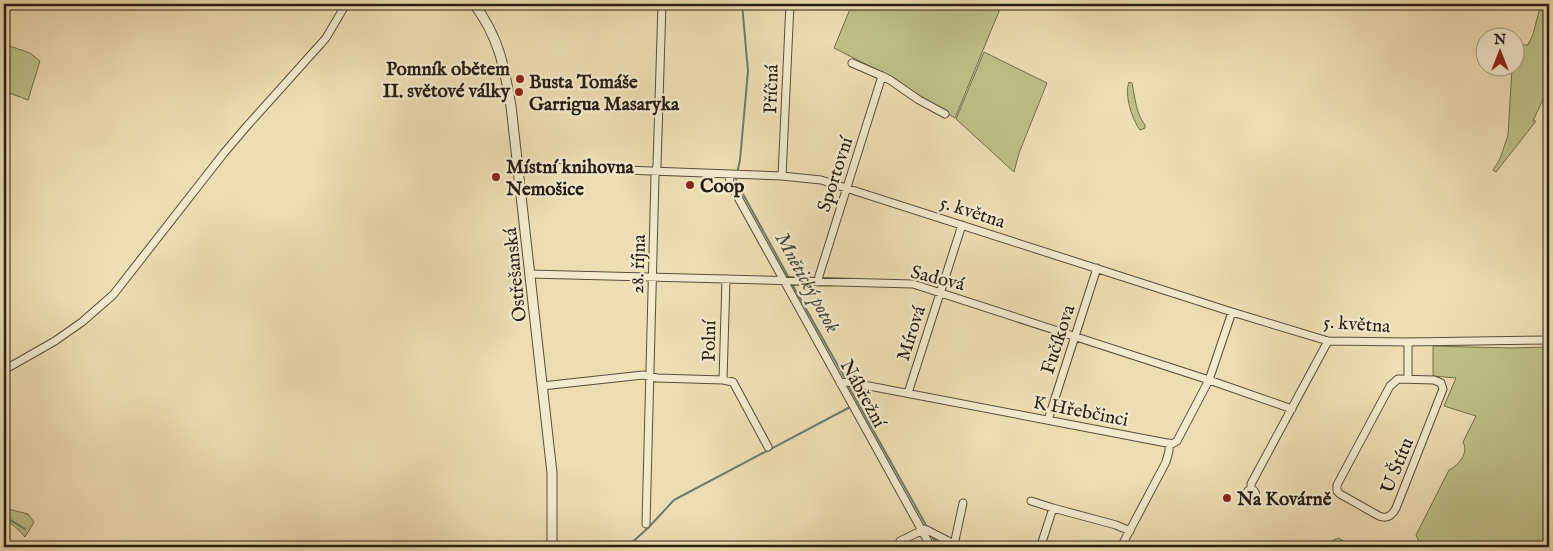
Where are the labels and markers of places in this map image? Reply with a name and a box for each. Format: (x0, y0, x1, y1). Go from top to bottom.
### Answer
place label: Pomník obětem II. světové války (383, 58, 511, 104)
place label: Busta Tomáše Garrigua Masaryka (529, 71, 680, 117)
marker: Pomník obětem II. světové války (514, 73, 526, 85)
marker: Busta Tomáše Garrigua Masaryka (513, 86, 525, 98)
place label: Místní knihovna Nemošice (505, 156, 635, 202)
marker: Místní knihovna Nemošice (490, 171, 502, 183)
place label: Coop (700, 175, 745, 199)
marker: Coop (684, 179, 696, 191)
place label: Na Kovárně (1236, 488, 1332, 512)
marker: Na Kovárně (1221, 492, 1233, 504)

